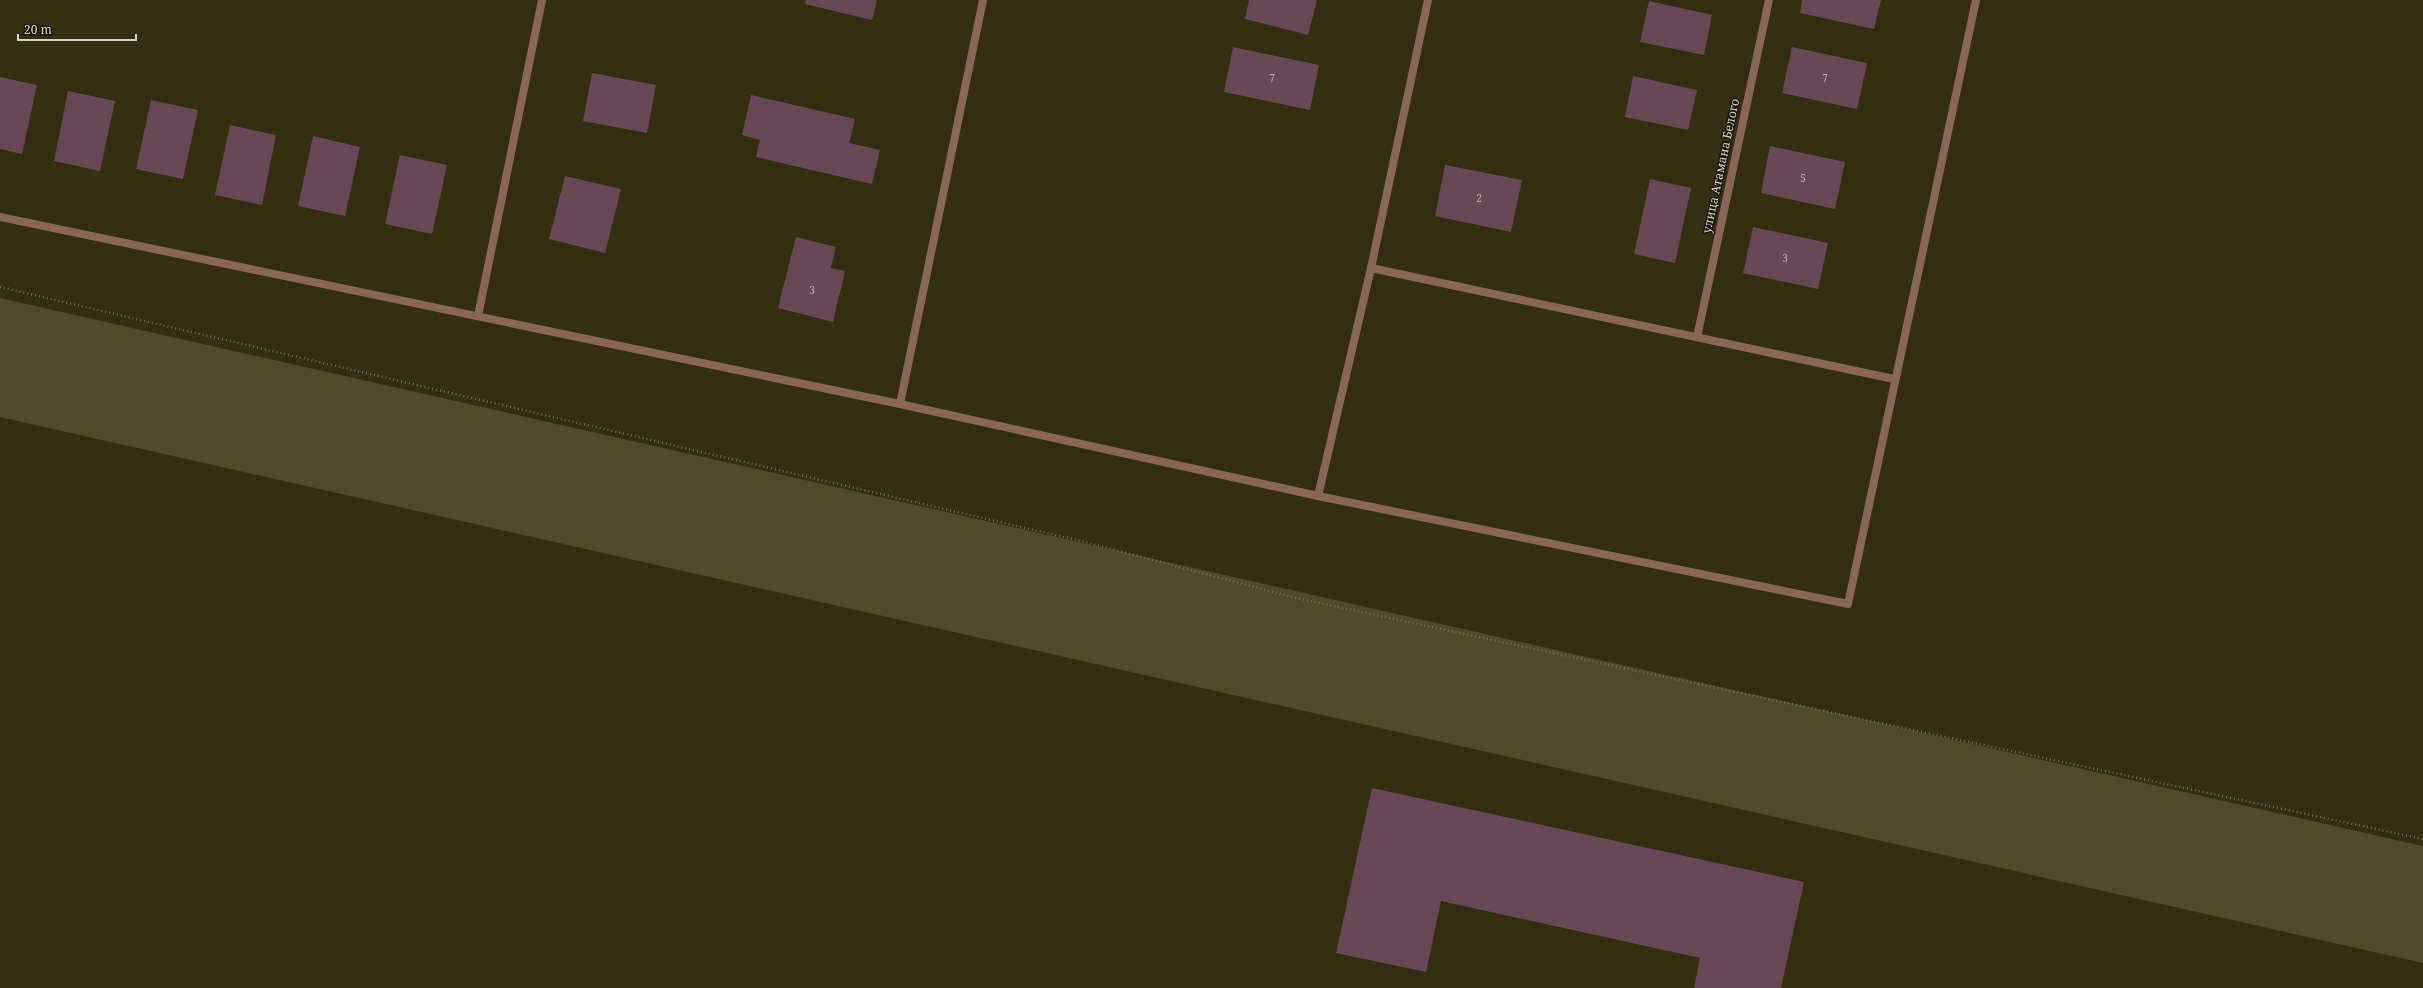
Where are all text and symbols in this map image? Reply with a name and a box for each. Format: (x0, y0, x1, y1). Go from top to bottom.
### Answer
scale bar (18, 16, 136, 42)
text: 20 m (24, 21, 52, 38)
house number: 7 (1269, 71, 1275, 85)
house number: 7 (1822, 71, 1828, 85)
street label: улица Атамана Белого (1698, 97, 1743, 235)
house number: 5 (1800, 171, 1806, 185)
house number: 2 (1476, 191, 1482, 205)
house number: 3 (1782, 251, 1788, 265)
house number: 3 (809, 283, 815, 297)

